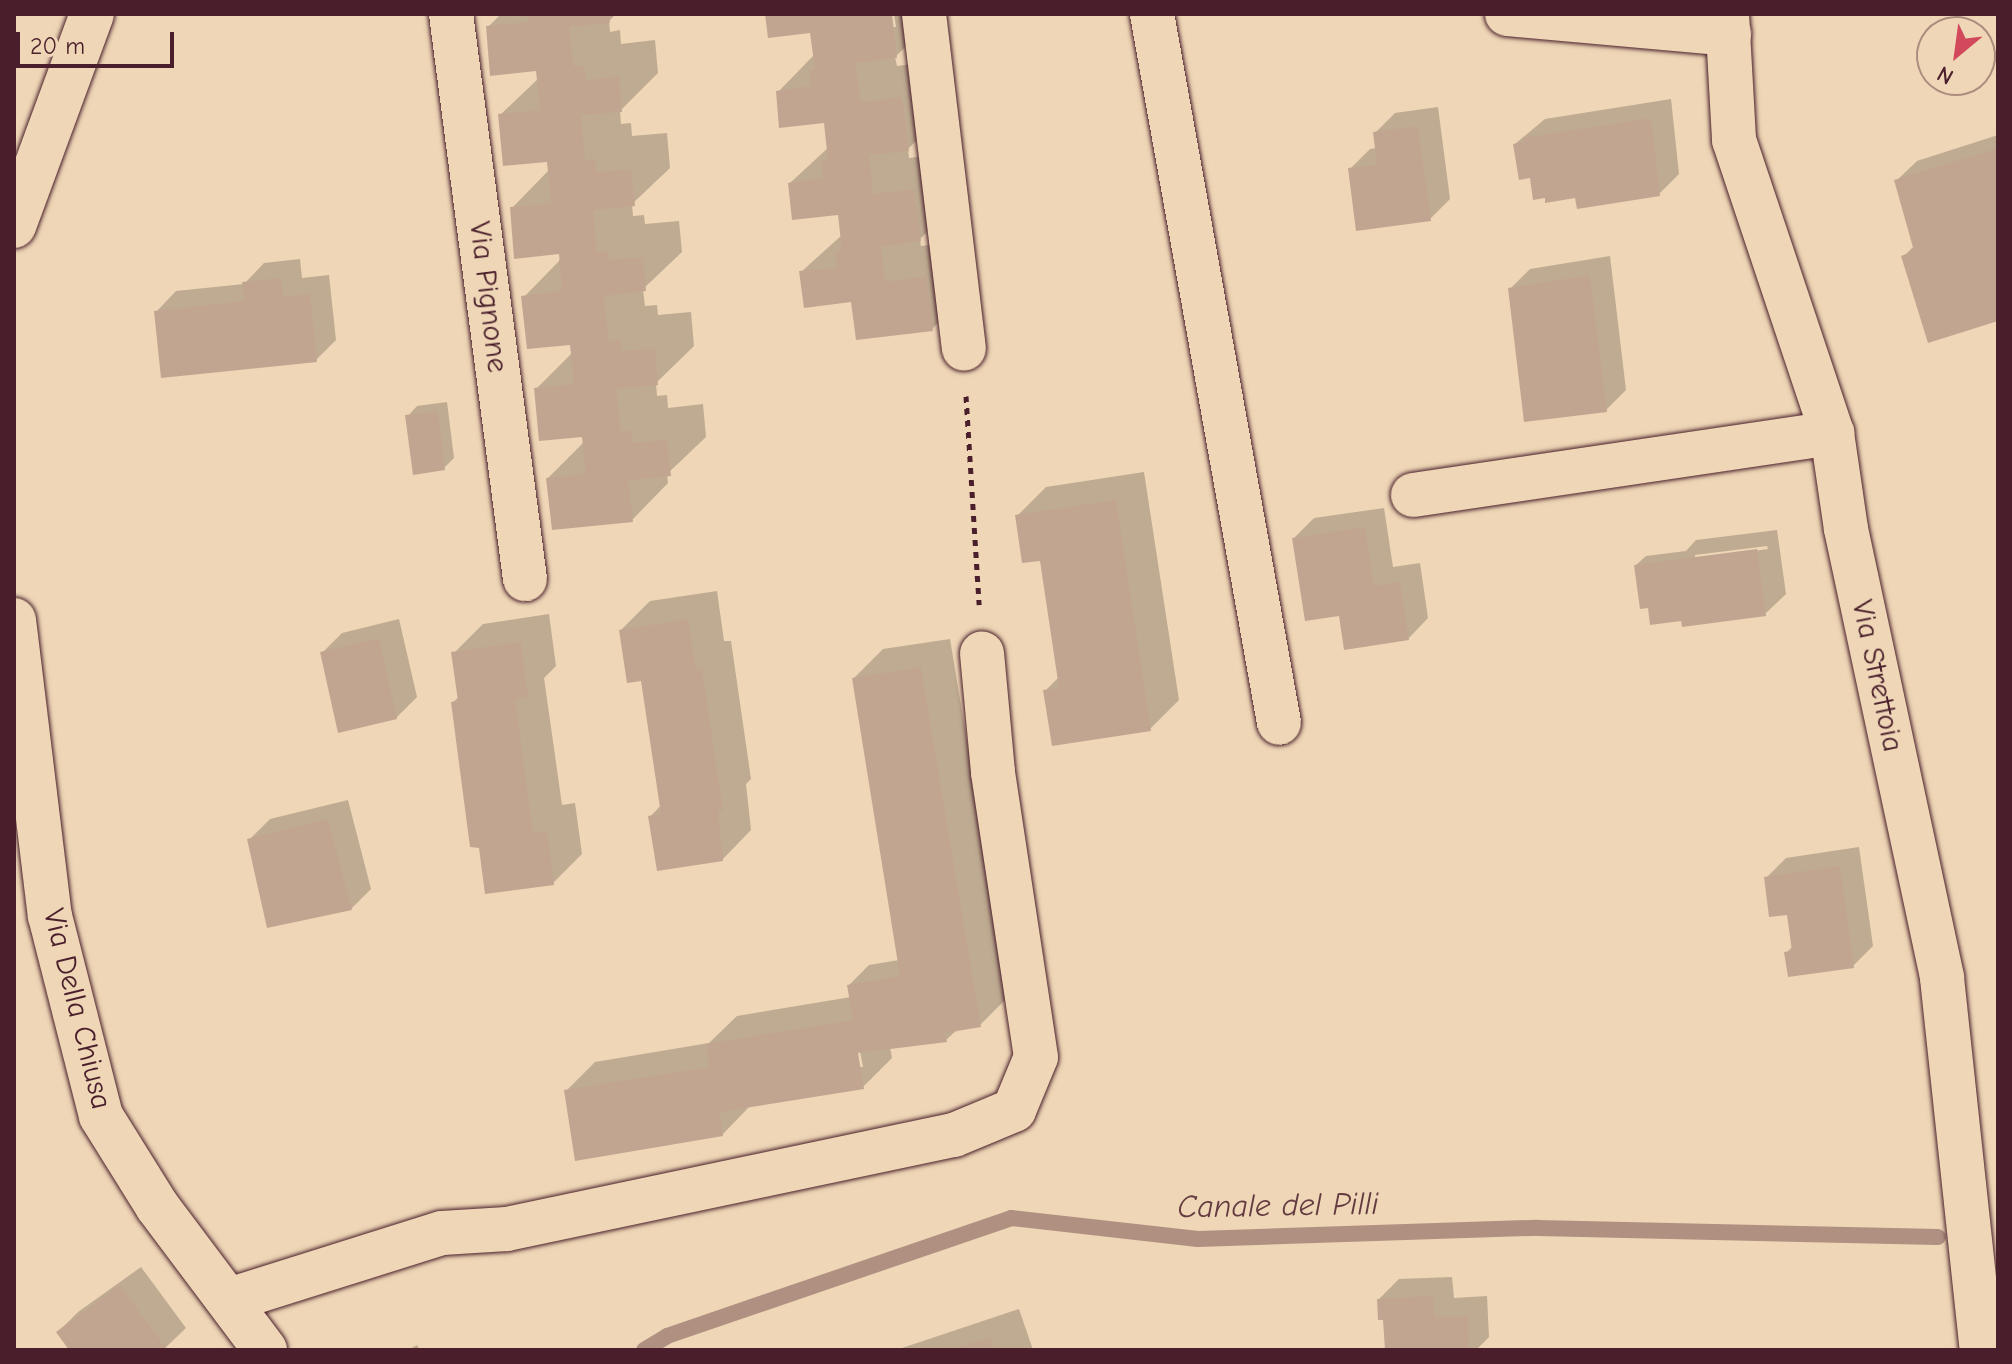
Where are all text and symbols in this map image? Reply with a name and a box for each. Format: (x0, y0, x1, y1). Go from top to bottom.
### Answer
scale bar (20, 16, 178, 66)
north arrow (1916, 16, 1996, 96)
text: 20 m (30, 32, 85, 60)
text: N (1933, 60, 1958, 90)
street label: Via Pignone (461, 219, 515, 375)
street label: Via Strettoia (1843, 597, 1911, 755)
street label: Via Della Chiusa (35, 905, 119, 1113)
water label: Canale del Pilli (1177, 1185, 1379, 1227)

